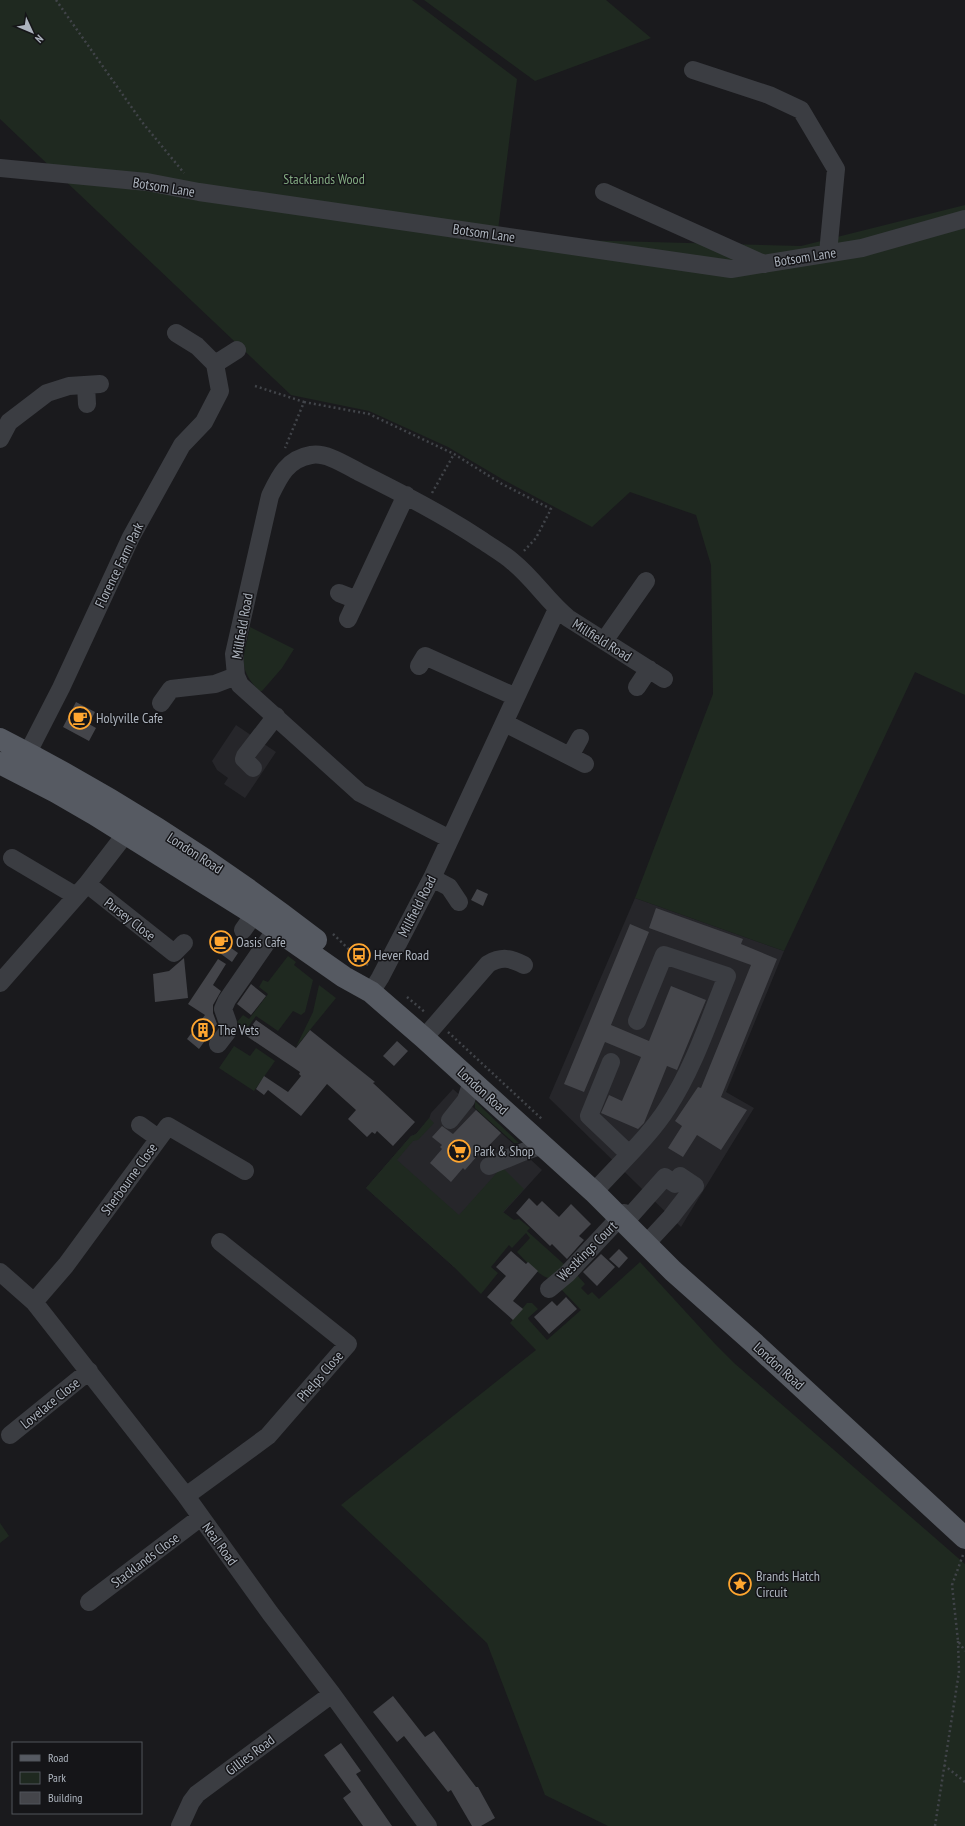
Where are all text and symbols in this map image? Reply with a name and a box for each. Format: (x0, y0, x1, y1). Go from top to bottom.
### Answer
north arrow (12, 12, 52, 52)
text: N (32, 32, 46, 46)
park label: Stacklands Wood (283, 170, 365, 188)
street label: Botsom Lane (132, 173, 196, 201)
street label: Botsom Lane (452, 220, 516, 246)
street label: Botsom Lane (773, 243, 837, 271)
street label: Florence Farm Park (91, 519, 148, 611)
street label: Millfield Road (227, 592, 257, 660)
street label: Millfield Road (569, 615, 635, 665)
cafe icon: Holyville Cafe (67, 705, 93, 731)
place label: Holyville Cafe (96, 709, 163, 727)
street label: London Road (164, 828, 226, 878)
street label: Millfield Road (394, 872, 440, 940)
street label: Pursey Close (101, 893, 159, 945)
cafe icon: Oasis Cafe (208, 929, 234, 955)
place label: Oasis Cafe (236, 933, 286, 951)
bus stop icon: Hever Road (346, 942, 372, 968)
place label: Hever Road (374, 946, 429, 964)
building icon: The Vets (190, 1017, 216, 1043)
place label: The Vets (218, 1021, 259, 1039)
street label: London Road (454, 1063, 512, 1119)
supermarket icon: Park & Shop (446, 1138, 472, 1164)
street label: Sherbourne Close (97, 1139, 161, 1219)
place label: Park & Shop (474, 1142, 534, 1160)
street label: Westkings Court (553, 1217, 621, 1285)
street label: London Road (750, 1338, 808, 1394)
street label: Phelps Close (293, 1347, 347, 1405)
street label: Lovelace Close (17, 1374, 83, 1432)
street label: Neal Road (198, 1519, 242, 1569)
street label: Stacklands Close (107, 1528, 183, 1592)
place label: Brands Hatch Circuit (756, 1567, 820, 1601)
place icon: Brands Hatch Circuit (727, 1571, 753, 1597)
street label: Gillies Road (222, 1731, 278, 1779)
legend (12, 1742, 142, 1814)
text: Road (48, 1750, 68, 1765)
text: Park (48, 1770, 66, 1785)
text: Building (48, 1790, 83, 1805)

